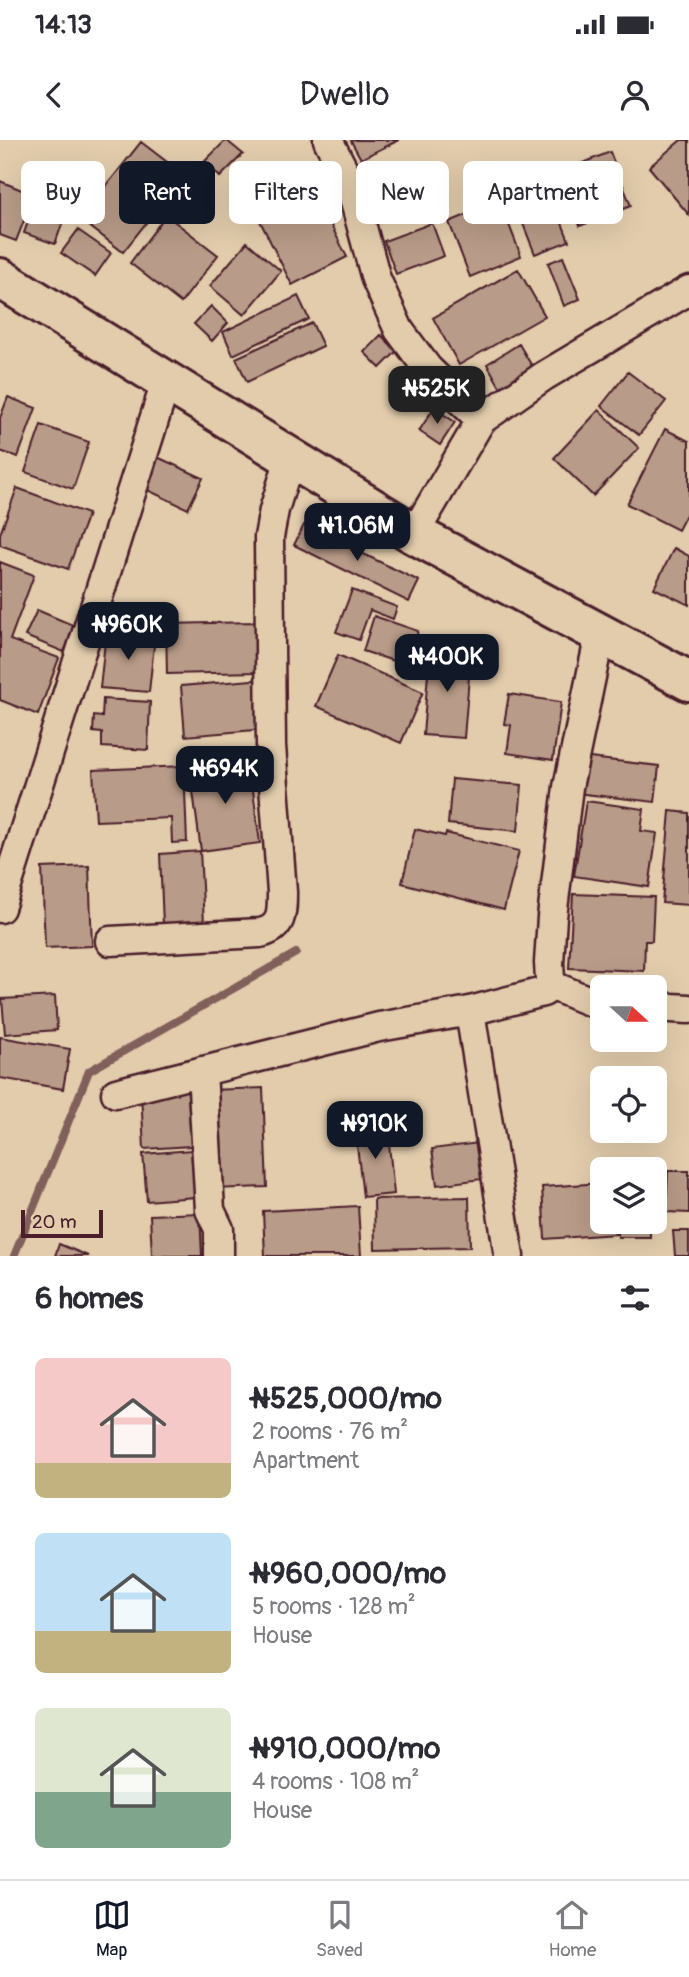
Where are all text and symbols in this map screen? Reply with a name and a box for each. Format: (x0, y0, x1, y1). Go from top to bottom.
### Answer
text: 14:13 (35, 9, 92, 41)
text: Dwello (300, 75, 389, 115)
icon: back (35, 76, 73, 114)
icon: person (616, 76, 654, 114)
chip: Buy (21, 161, 105, 224)
chip: Rent (119, 161, 215, 224)
chip: Filters (229, 161, 342, 224)
chip: New (356, 161, 449, 224)
chip: Apartment (463, 161, 623, 224)
pin: ₦525K (388, 366, 486, 426)
text: ₦525K (404, 374, 470, 403)
pin: ₦1.06M (300, 504, 414, 563)
text: ₦1.06M (320, 511, 394, 540)
pin: ₦960K (79, 602, 177, 662)
text: ₦960K (94, 610, 162, 639)
pin: ₦400K (398, 634, 496, 694)
text: ₦400K (411, 642, 483, 671)
pin: ₦694K (176, 746, 274, 806)
text: ₦694K (192, 754, 258, 783)
north arrow (590, 975, 667, 1052)
map controls (590, 975, 667, 1234)
button: locate (590, 1066, 667, 1143)
pin: ₦910K (326, 1102, 424, 1161)
text: ₦910K (343, 1109, 407, 1138)
button: layers (590, 1157, 667, 1234)
scale bar (21, 1207, 103, 1239)
text: 20 m (32, 1210, 77, 1234)
icon: filters (616, 1279, 654, 1317)
text: 6 homes (35, 1280, 143, 1317)
text: ₦525,000/mo (252, 1380, 442, 1417)
icon: home (91, 1386, 175, 1470)
text: 2 rooms · 76 m² (252, 1417, 408, 1446)
text: Apartment (252, 1446, 359, 1475)
text: ₦960,000/mo (252, 1555, 446, 1592)
icon: home (91, 1561, 175, 1645)
text: 5 rooms · 128 m² (252, 1592, 416, 1621)
text: House (252, 1621, 312, 1650)
text: ₦910,000/mo (252, 1730, 440, 1767)
icon: home (91, 1736, 175, 1820)
text: 4 rooms · 108 m² (252, 1767, 419, 1796)
text: House (252, 1796, 312, 1825)
tab: Map (93, 1896, 131, 1962)
tab: Saved (316, 1896, 363, 1962)
tab: Home (548, 1896, 596, 1962)

